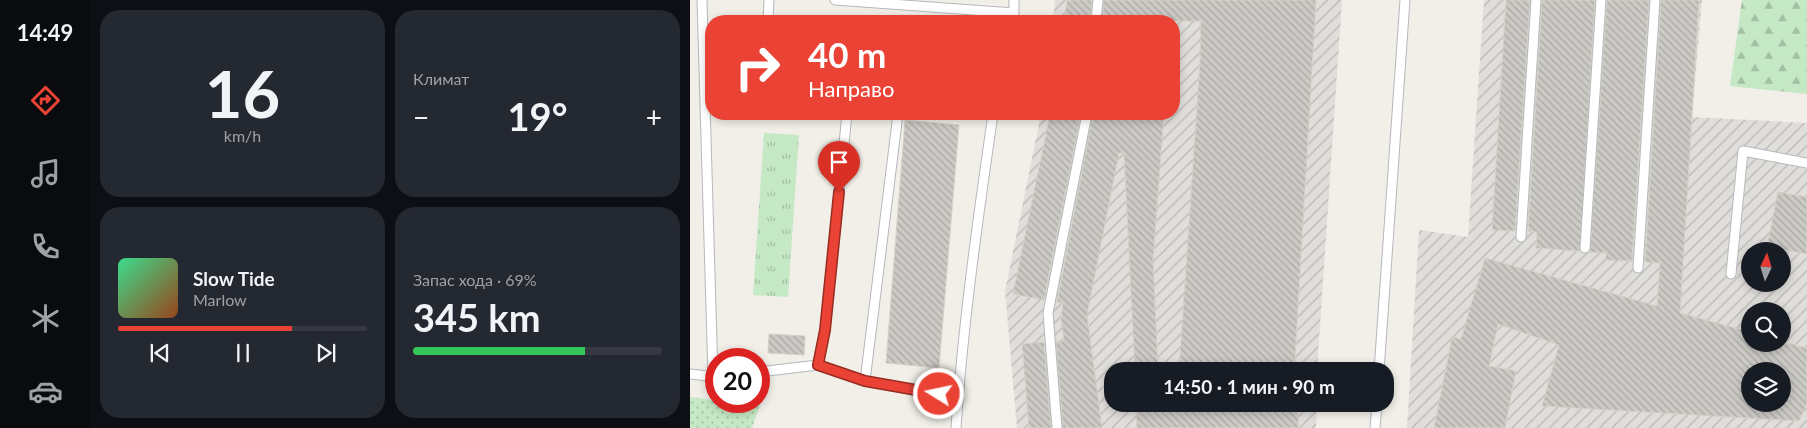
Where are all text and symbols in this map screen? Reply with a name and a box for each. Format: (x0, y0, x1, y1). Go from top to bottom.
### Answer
text: 14:49 (17, 19, 73, 46)
text: 40 m (808, 33, 886, 75)
icon: right (725, 35, 790, 100)
text: 16 (205, 54, 280, 132)
text: Климат (413, 69, 469, 88)
text: Направо (808, 75, 894, 102)
icon: directions (28, 83, 63, 118)
text: 19° (508, 93, 567, 139)
text: − (413, 100, 429, 134)
text: + (646, 100, 662, 134)
text: km/h (224, 126, 261, 145)
pin (818, 141, 860, 192)
icon: arrive (825, 148, 853, 176)
icon: music (28, 156, 63, 191)
icon: phone (28, 229, 63, 264)
north arrow (1741, 242, 1791, 292)
map controls (1741, 242, 1791, 412)
text: Slow Tide (193, 267, 275, 290)
text: Запас хода · 69% (413, 270, 537, 289)
text: Marlow (193, 290, 247, 309)
text: 345 km (413, 294, 541, 340)
icon: climate (28, 301, 63, 336)
button: search (1741, 302, 1791, 352)
icon: previous (146, 339, 174, 367)
icon: pause (229, 339, 257, 367)
icon: next (312, 339, 340, 367)
speed limit sign: 20 (705, 348, 770, 413)
button: layers (1741, 362, 1791, 412)
position arrow (912, 367, 964, 419)
icon: car (28, 374, 63, 409)
text: 14:50 · 1 мин · 90 m (1163, 375, 1335, 398)

